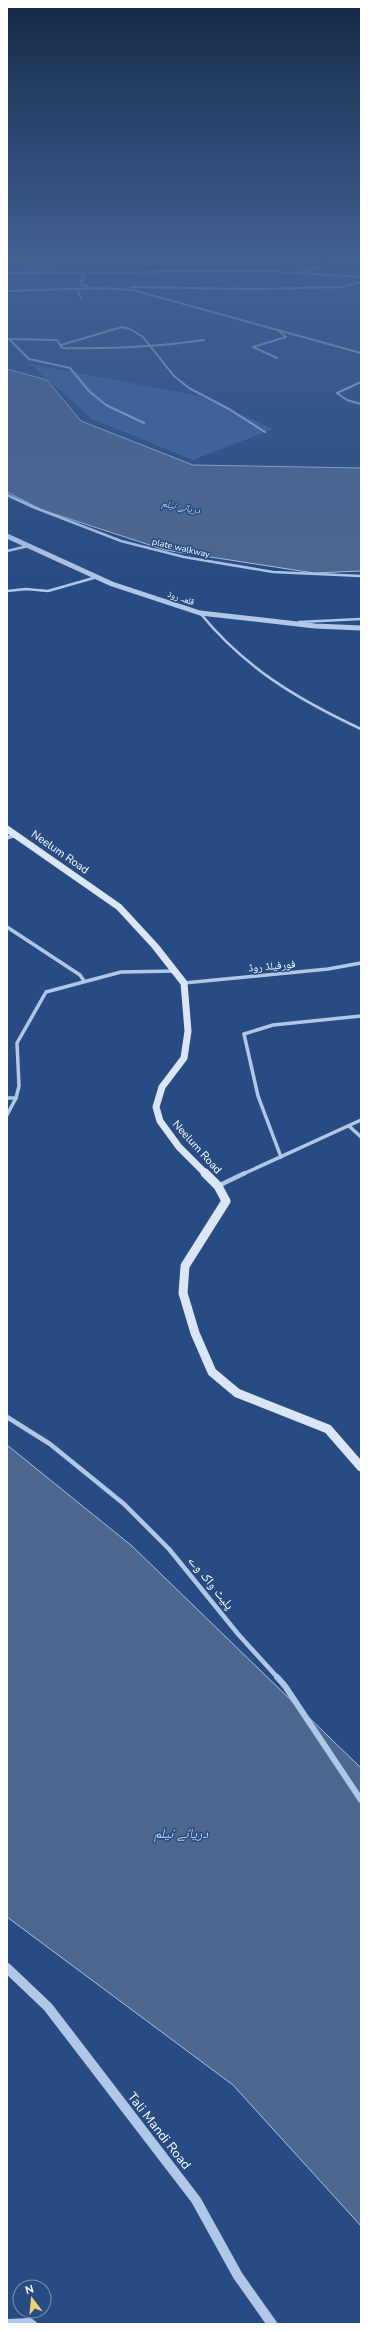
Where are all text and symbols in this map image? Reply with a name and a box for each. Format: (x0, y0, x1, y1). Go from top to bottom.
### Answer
water label: دریائے نیلم (161, 496, 202, 518)
street label: plate walkway (151, 536, 211, 561)
street label: قلعہ روڈ (166, 588, 196, 608)
street label: Neelum Road (28, 827, 92, 877)
street label: فورفیلڈ روڈ (248, 956, 297, 976)
street label: Neelum Road (169, 1117, 225, 1177)
street label: پلیٹ واک وے (184, 1552, 238, 1614)
water label: دریائے نیلم (154, 1824, 208, 1843)
street label: Tali Mandi Road (123, 2089, 195, 2173)
north arrow (12, 2279, 52, 2319)
text: N (23, 2282, 35, 2298)

